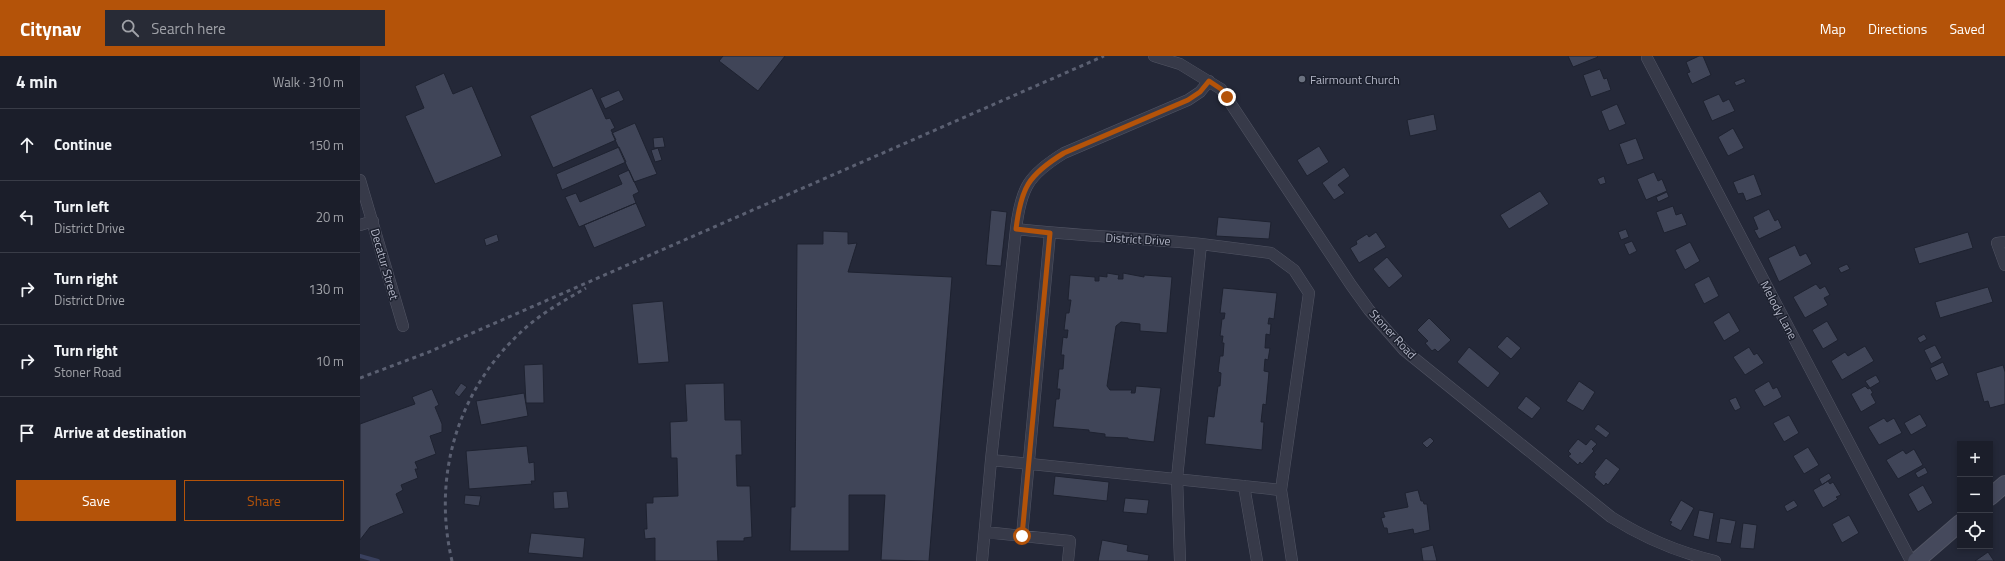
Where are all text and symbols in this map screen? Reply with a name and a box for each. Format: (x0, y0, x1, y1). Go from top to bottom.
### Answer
search box (105, 10, 385, 46)
text: Citynav (20, 14, 81, 43)
icon: search (119, 17, 141, 39)
text: Search here (151, 17, 226, 40)
text: Map (1820, 18, 1846, 39)
text: Directions (1868, 18, 1927, 39)
text: Saved (1949, 18, 1985, 39)
text: 4 min (16, 69, 57, 95)
place label: Fairmount Church (1310, 70, 1400, 89)
text: Walk · 310 m (273, 72, 344, 92)
marker: Fairmount Church (1297, 74, 1307, 84)
route end (1218, 88, 1236, 106)
text: Continue (54, 133, 112, 156)
icon: ahead (16, 134, 38, 156)
text: 150 m (308, 135, 344, 155)
text: Turn left (54, 195, 109, 218)
icon: left (16, 206, 38, 228)
text: 20 m (316, 207, 344, 227)
text: District Drive (54, 218, 125, 238)
street label: Decatur Street (366, 226, 404, 303)
street label: District Drive (1105, 228, 1171, 250)
text: Turn right (54, 267, 118, 290)
street label: Melody Lane (1756, 277, 1802, 343)
icon: right (16, 278, 38, 300)
text: 130 m (308, 279, 344, 299)
text: District Drive (54, 290, 125, 310)
street label: Stoner Road (1365, 305, 1421, 363)
text: Turn right (54, 339, 118, 362)
icon: right (16, 350, 38, 372)
text: 10 m (316, 351, 344, 371)
text: Stoner Road (54, 362, 121, 382)
text: Arrive at destination (54, 421, 187, 444)
icon: arrive (16, 422, 38, 444)
map controls (1957, 441, 1993, 549)
button: + (1957, 441, 1993, 477)
button: − (1957, 477, 1993, 513)
button: Save (16, 480, 176, 521)
button: Share (184, 480, 344, 521)
button: locate (1957, 513, 1993, 549)
route start (1013, 527, 1031, 545)

